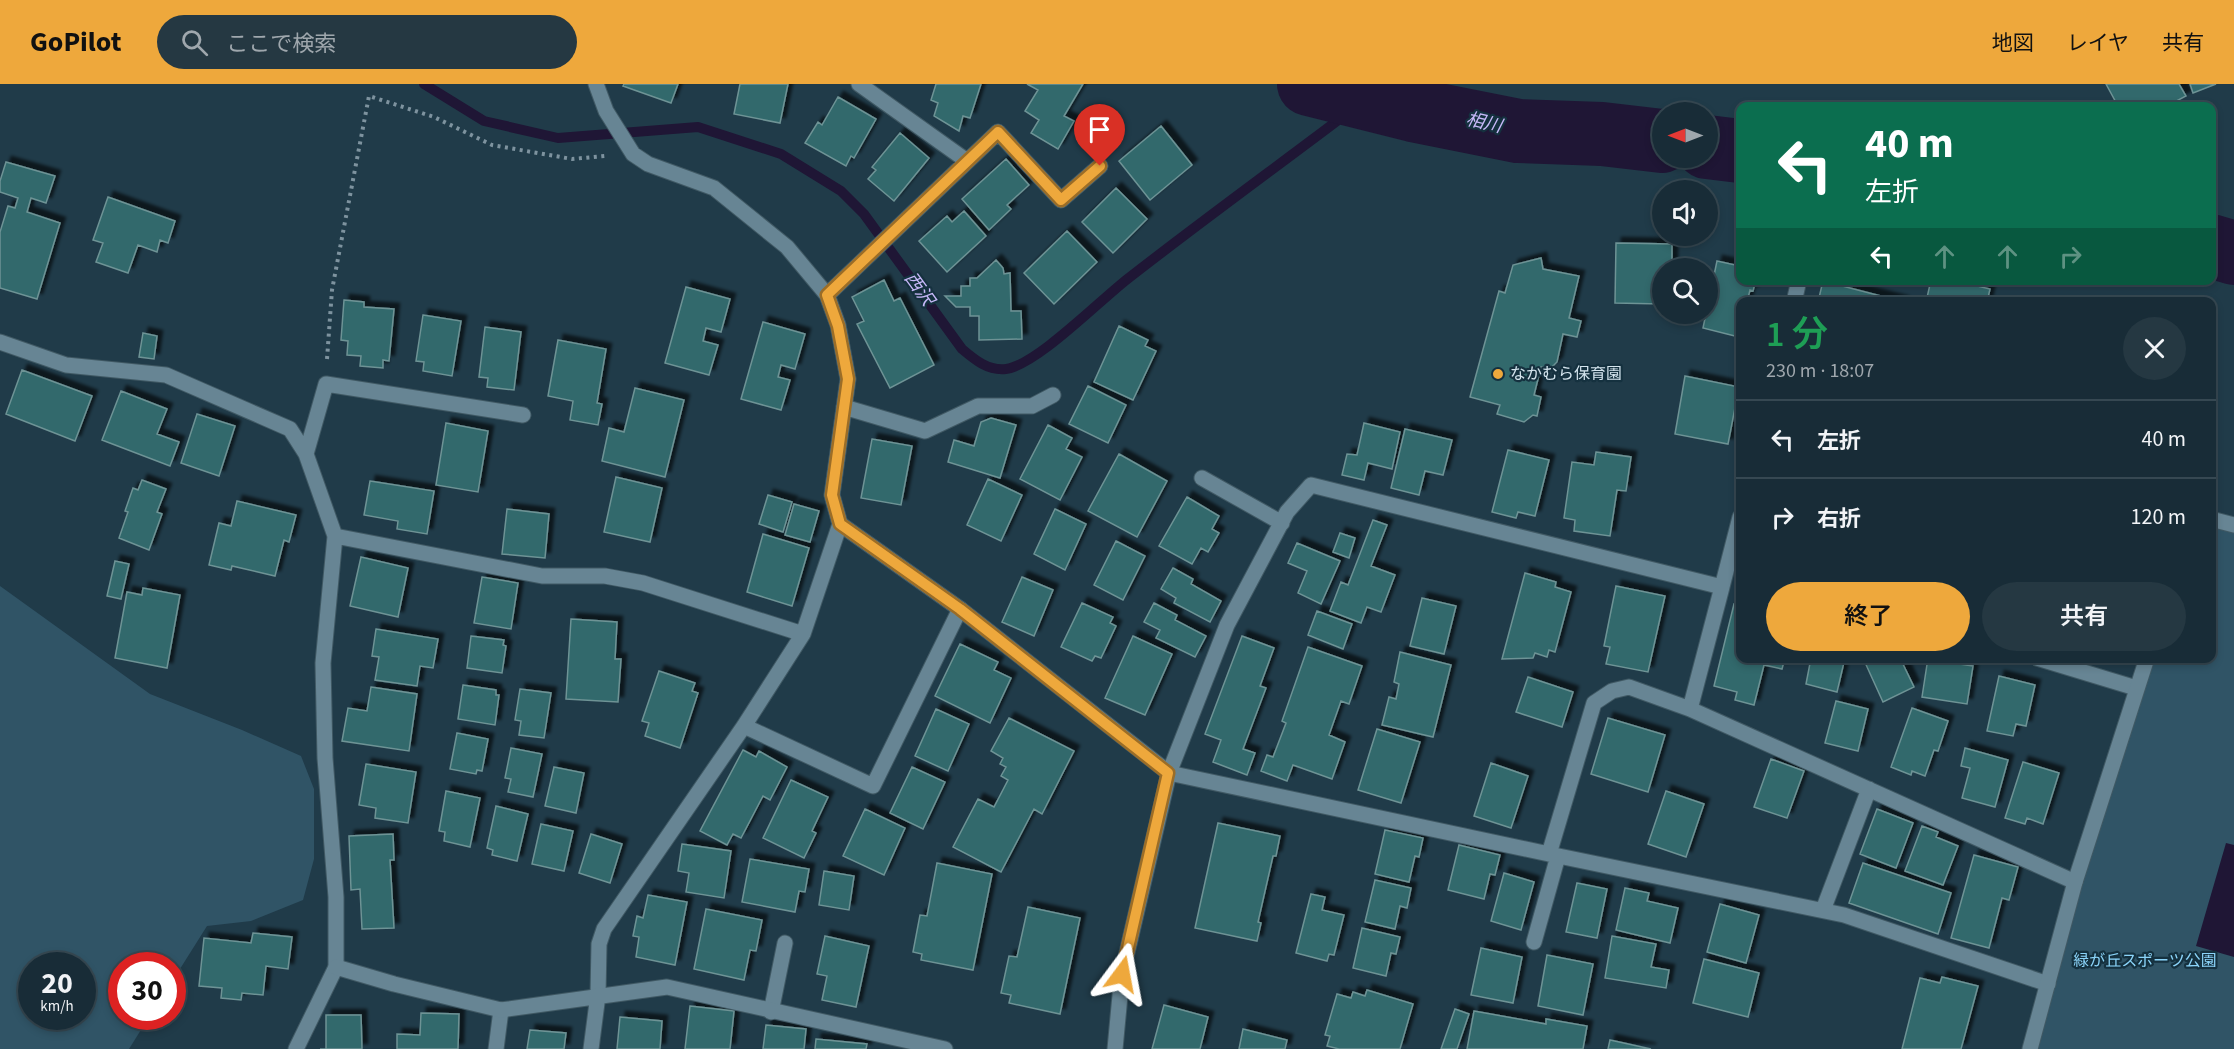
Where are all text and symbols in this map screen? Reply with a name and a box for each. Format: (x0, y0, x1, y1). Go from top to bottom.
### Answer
search box (157, 15, 577, 69)
text: GoPilot (30, 22, 121, 62)
icon: search (178, 26, 211, 59)
text: ここで検索 (226, 28, 336, 60)
text: 地図 (1992, 28, 2034, 58)
text: レイヤ (2067, 28, 2129, 58)
text: 共有 (2162, 28, 2204, 58)
north arrow (1652, 102, 1718, 168)
map controls (1652, 102, 1718, 324)
pin (1074, 104, 1125, 166)
water label: 相川 (1464, 107, 1506, 140)
icon: arrive (1083, 113, 1116, 146)
text: 40 m (1865, 114, 1954, 174)
icon: left (1766, 126, 1844, 204)
text: 左折 (1865, 173, 1919, 212)
button: sound (1652, 180, 1718, 246)
icon: left (1865, 240, 1898, 273)
icon: ahead (1928, 240, 1961, 273)
icon: ahead (1991, 240, 2024, 273)
icon: right (2054, 240, 2087, 273)
button: search (1652, 258, 1718, 324)
water label: 西沢 (898, 267, 941, 313)
text: 1 分 (1766, 309, 1828, 360)
button: close (2123, 317, 2186, 380)
text: 230 m · 18:07 (1766, 357, 1874, 385)
place label: なかむら保育園 (1510, 363, 1622, 385)
marker: なかむら保育園 (1491, 367, 1505, 381)
icon: left (1766, 423, 1799, 456)
text: 40 m (2141, 423, 2186, 455)
text: 左折 (1817, 425, 1861, 457)
icon: right (1766, 501, 1799, 534)
text: 120 m (2131, 501, 2186, 533)
text: 右折 (1817, 503, 1861, 535)
button: 終了 (1766, 582, 1970, 651)
button: 共有 (1982, 582, 2186, 651)
position arrow (1090, 942, 1154, 1006)
park label: 緑が丘スポーツ公園 (2073, 950, 2217, 972)
speed limit sign: 30 (108, 952, 186, 1030)
text: 20 (41, 962, 73, 1005)
text: km/h (40, 996, 74, 1017)

